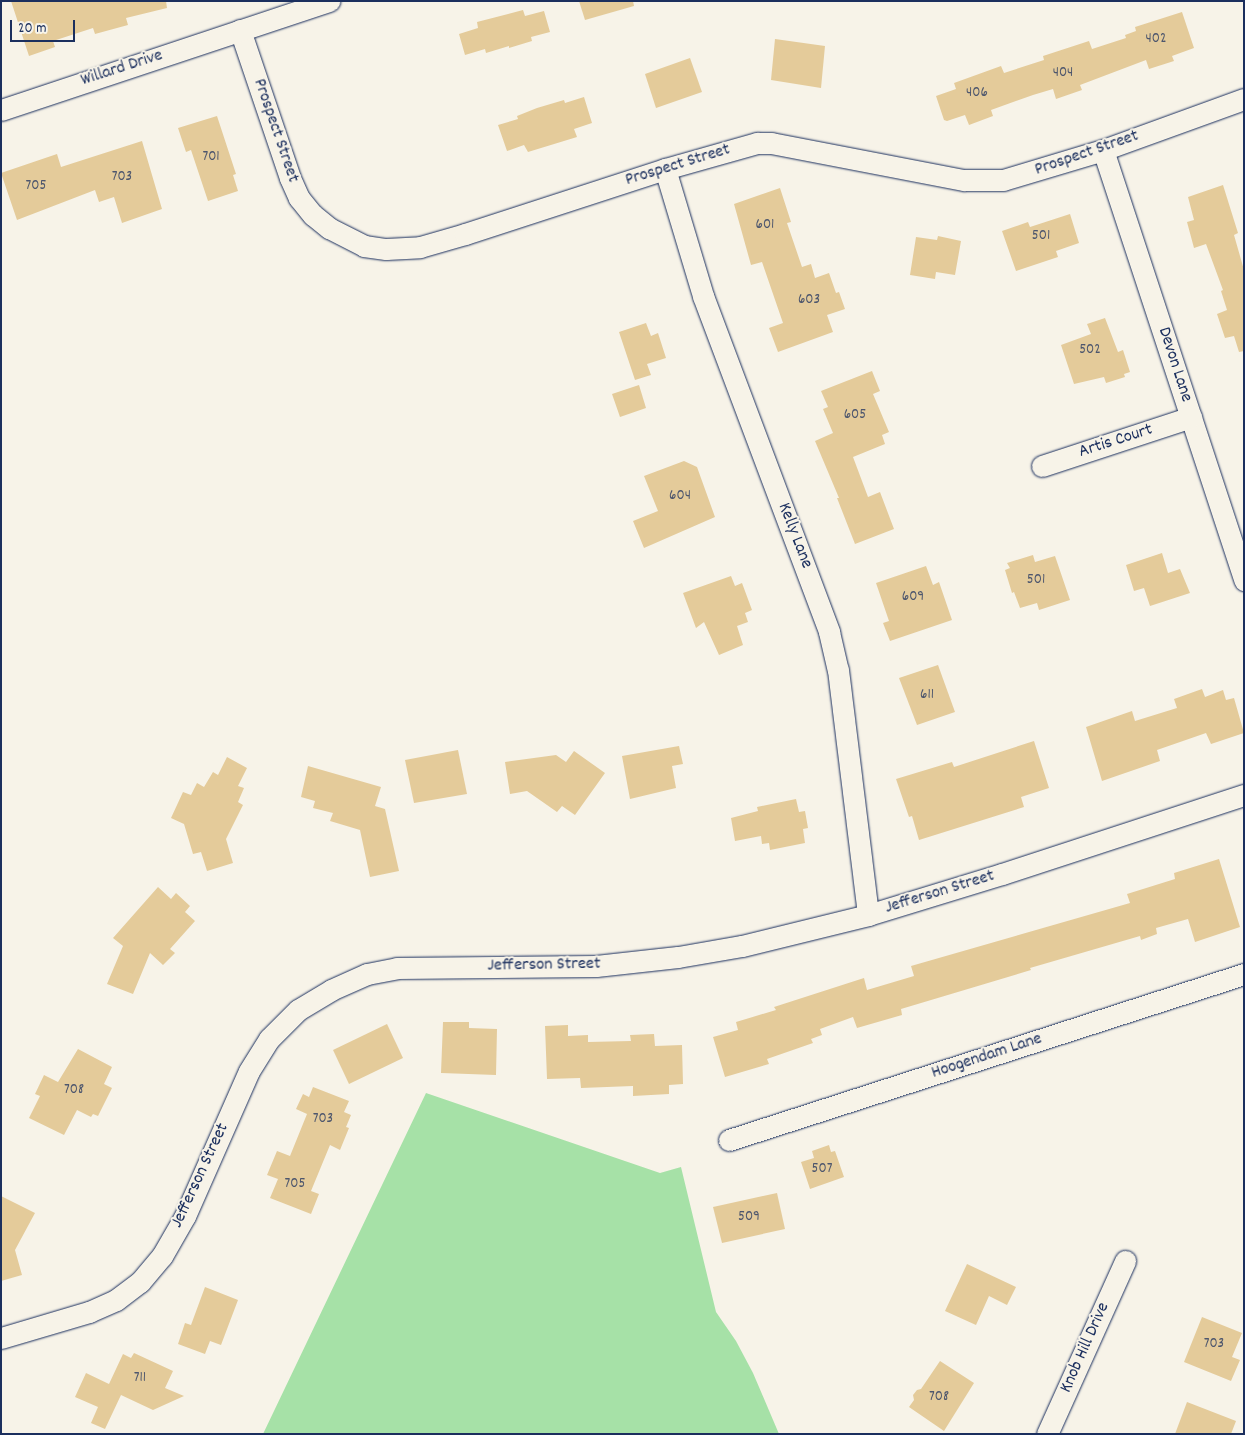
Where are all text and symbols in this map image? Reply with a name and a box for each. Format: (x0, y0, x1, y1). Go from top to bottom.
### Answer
scale bar (12, 10, 78, 42)
text: 20 m (18, 18, 46, 40)
house number: 402 (1146, 31, 1166, 49)
street label: Willard Drive (78, 46, 166, 92)
house number: 404 (1053, 65, 1073, 83)
street label: Prospect Street (247, 76, 303, 186)
house number: 406 (966, 85, 988, 103)
street label: Prospect Street (1032, 126, 1142, 182)
street label: Prospect Street (623, 140, 733, 192)
house number: 701 (202, 149, 220, 167)
house number: 703 (112, 169, 132, 187)
house number: 705 (26, 178, 46, 196)
house number: 601 (756, 217, 774, 235)
house number: 501 (1032, 228, 1050, 246)
house number: 603 (798, 292, 820, 310)
street label: Devon Lane (1152, 325, 1196, 405)
house number: 502 (1079, 342, 1101, 360)
house number: 605 (844, 407, 866, 425)
street label: Artis Court (1076, 420, 1156, 464)
house number: 604 (669, 488, 691, 506)
street label: Kelly Lane (772, 500, 816, 572)
house number: 501 (1027, 572, 1045, 590)
house number: 609 (902, 589, 924, 607)
house number: 611 (920, 687, 934, 705)
street label: Jefferson Street (883, 866, 997, 920)
street label: Jefferson Street (487, 954, 601, 978)
street label: Hoogendam Lane (929, 1029, 1045, 1085)
house number: 708 (64, 1082, 84, 1100)
house number: 703 (313, 1111, 333, 1129)
street label: Jefferson Street (167, 1120, 235, 1232)
house number: 507 (812, 1161, 832, 1179)
house number: 705 (285, 1176, 305, 1194)
house number: 509 (738, 1209, 760, 1227)
street label: Knob Hill Drive (1057, 1300, 1115, 1396)
house number: 703 (1204, 1336, 1224, 1354)
house number: 711 (134, 1370, 146, 1388)
house number: 708 (929, 1389, 949, 1407)

